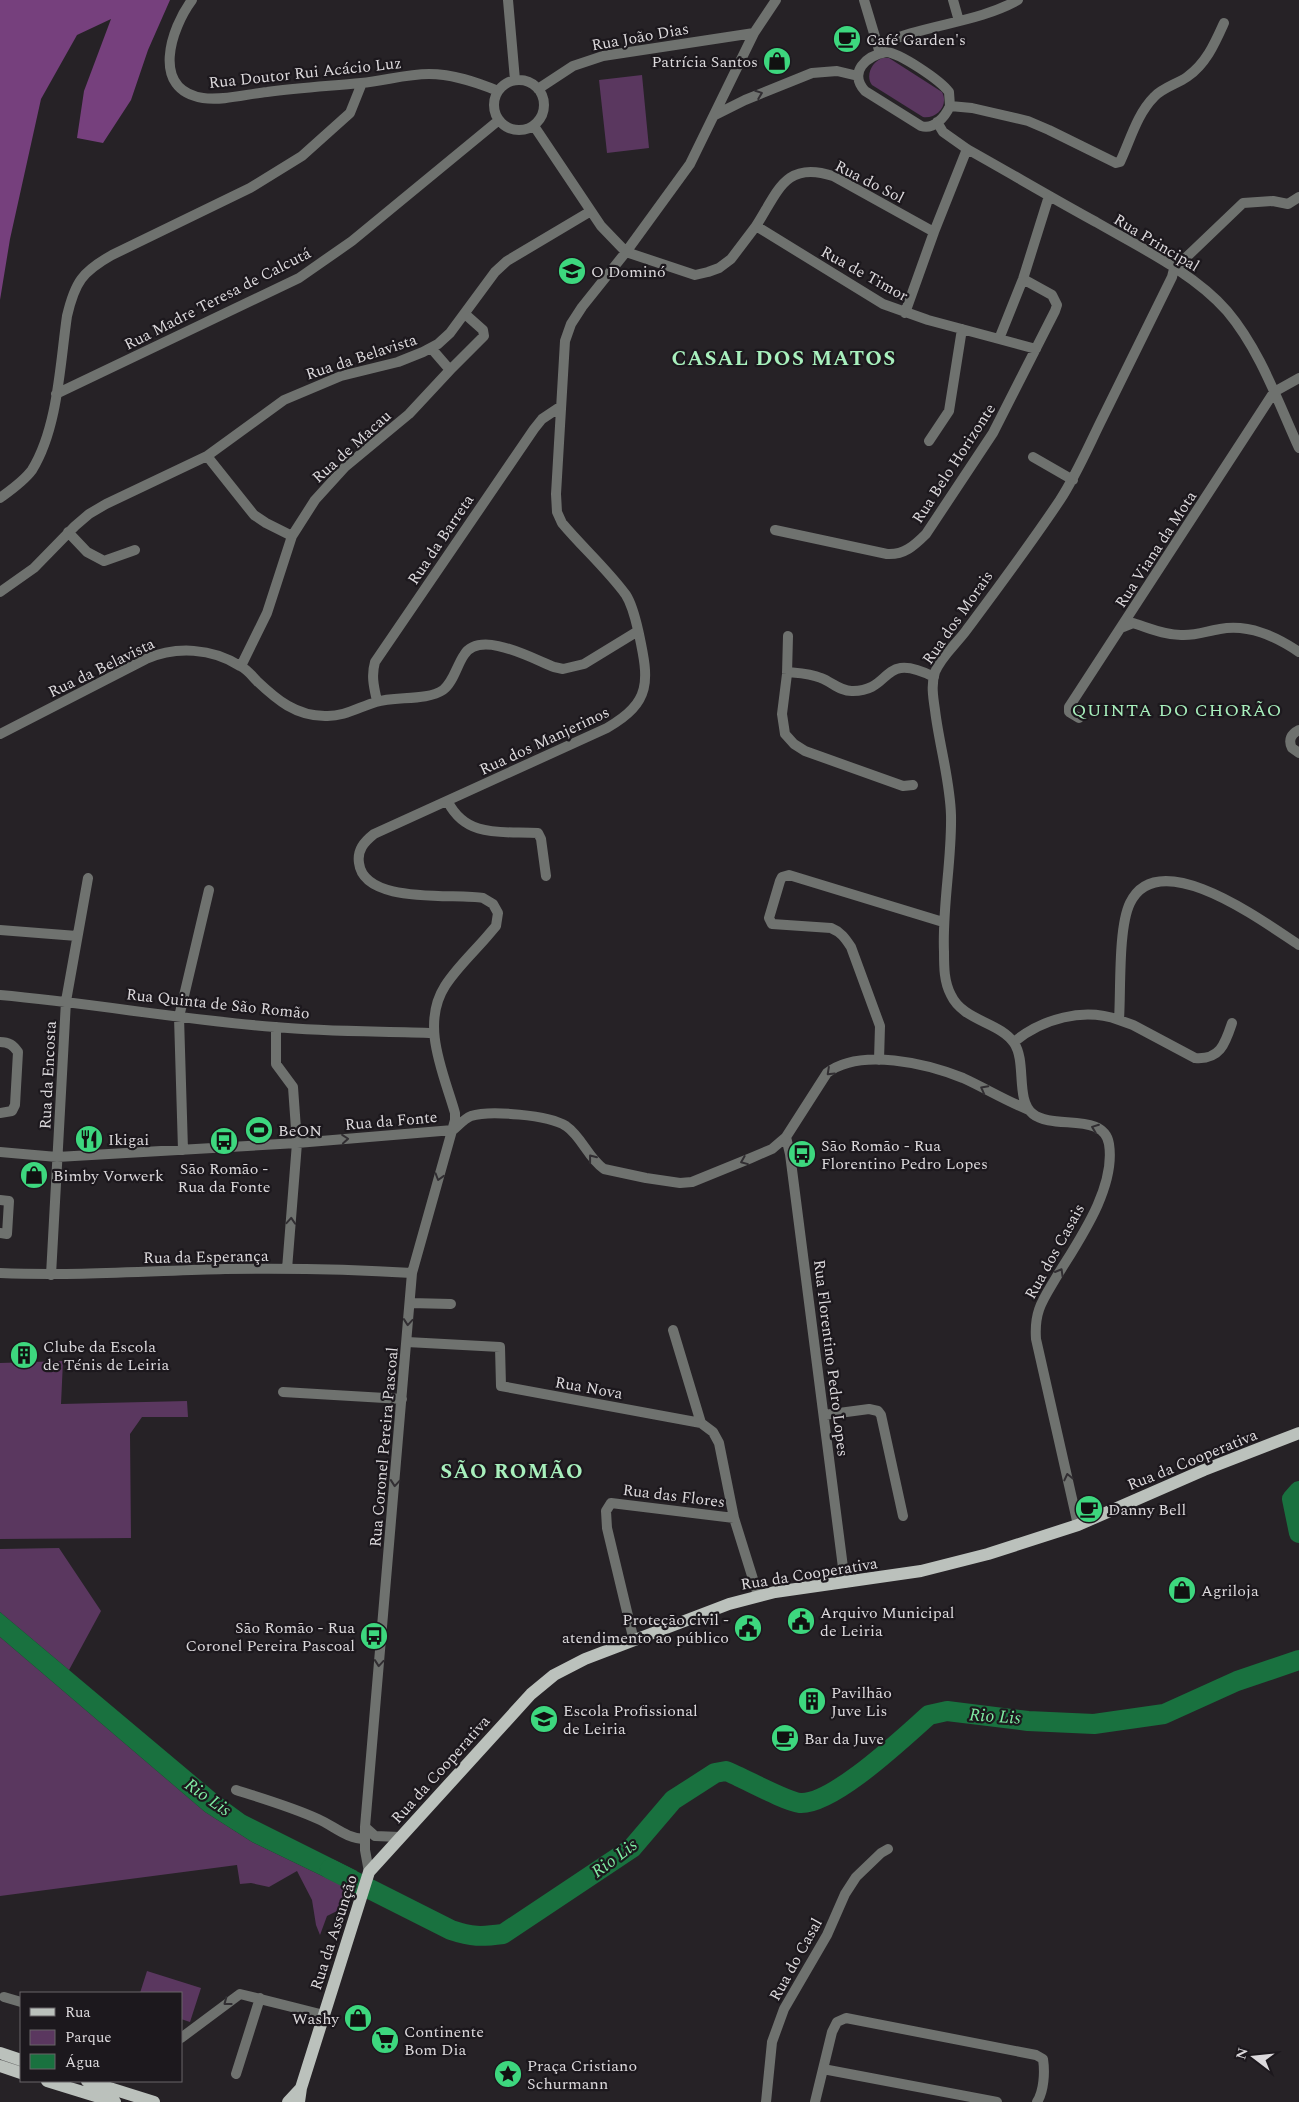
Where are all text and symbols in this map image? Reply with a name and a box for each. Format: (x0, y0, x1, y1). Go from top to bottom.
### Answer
street label: Rua João Dias (590, 17, 691, 57)
cafe icon: Café Garden's (832, 24, 862, 54)
place label: Café Garden's (866, 28, 966, 52)
shop icon: Patrícia Santos (762, 46, 792, 76)
place label: Patrícia Santos (651, 50, 758, 74)
street label: Rua Doutor Rui Acácio Luz (207, 51, 403, 95)
one-way arrow (755, 90, 763, 100)
street label: Rua do Sol (831, 154, 908, 210)
street label: Rua Principal (1109, 208, 1204, 278)
street label: Rua de Timor (816, 240, 913, 308)
street label: Rua Madre Teresa de Calcutá (120, 241, 315, 357)
school or university icon: O Dominó (557, 256, 587, 286)
place label: O Dominó (591, 260, 666, 284)
street label: Rua da Belavista (302, 328, 420, 386)
district label: CASAL DOS MATOS (672, 343, 896, 375)
street label: Rua Belo Horizonte (906, 399, 1002, 528)
street label: Rua de Macau (307, 404, 397, 489)
street label: Rua Viana da Mota (1109, 486, 1203, 613)
street label: Rua da Barreta (402, 489, 480, 590)
street label: Rua dos Morais (916, 566, 999, 670)
street label: Rua da Belavista (44, 632, 159, 704)
district label: QUINTA DO CHORÃO (1072, 697, 1282, 724)
street label: Rua dos Manjerinos (475, 700, 614, 782)
street label: Rua Quinta de São Romão (125, 982, 311, 1026)
street label: Rua da Encosta (33, 1020, 63, 1130)
one-way arrow (827, 1066, 836, 1075)
one-way arrow (981, 1086, 990, 1096)
street label: Rua da Fonte (344, 1105, 438, 1137)
sports icon: BeON (244, 1115, 274, 1145)
place label: BeON (278, 1119, 322, 1143)
restaurant icon: Ikigai (74, 1124, 104, 1154)
one-way arrow (1091, 1124, 1100, 1134)
bus stop icon: São Romão - Rua da Fonte (209, 1126, 239, 1156)
place label: Ikigai (108, 1128, 149, 1152)
one-way arrow (342, 1134, 350, 1145)
place label: São Romão - Rua Florentino Pedro Lopes (821, 1134, 988, 1176)
bus stop icon: São Romão - Rua Florentino Pedro Lopes (787, 1139, 817, 1169)
one-way arrow (589, 1154, 598, 1163)
one-way arrow (740, 1155, 749, 1166)
place label: São Romão - Rua da Fonte (178, 1157, 270, 1199)
shop icon: Bimby Vorwerk (19, 1160, 49, 1190)
place label: Bimby Vorwerk (53, 1164, 164, 1188)
one-way arrow (435, 1173, 445, 1181)
street label: Rua dos Casais (1019, 1199, 1091, 1304)
one-way arrow (285, 1216, 296, 1224)
street label: Rua da Esperança (143, 1244, 269, 1270)
street label: Rua Florentino Pedro Lopes (807, 1258, 855, 1458)
one-way arrow (1053, 1268, 1063, 1277)
one-way arrow (403, 1318, 414, 1326)
place label: Clube da Escola de Ténis de Leiria (43, 1335, 169, 1377)
building icon: Clube da Escola de Ténis de Leiria (9, 1340, 39, 1370)
street label: Rua Coronel Pereira Pascoal (363, 1346, 405, 1548)
street label: Rua Nova (553, 1370, 625, 1406)
street label: Rua da Cooperativa (1124, 1423, 1261, 1497)
district label: SÃO ROMÃO (440, 1456, 584, 1488)
one-way arrow (1063, 1473, 1074, 1482)
street label: Rua das Flores (621, 1478, 726, 1514)
one-way arrow (389, 1480, 400, 1488)
cafe icon: Danny Bell (1074, 1494, 1104, 1524)
place label: Danny Bell (1108, 1498, 1186, 1522)
street label: Rua da Cooperativa (739, 1551, 880, 1597)
shop icon: Agriloja (1167, 1575, 1197, 1605)
place label: Agriloja (1201, 1579, 1259, 1603)
place label: Arquivo Municipal de Leiria (820, 1601, 954, 1643)
public building icon: Arquivo Municipal de Leiria (786, 1606, 816, 1636)
place label: Proteção civil - atendimento ao público (562, 1608, 729, 1650)
public building icon: Proteção civil - atendimento ao público (733, 1613, 763, 1643)
place label: São Romão - Rua Coronel Pereira Pascoal (185, 1616, 355, 1658)
bus stop icon: São Romão - Rua Coronel Pereira Pascoal (359, 1621, 389, 1651)
one-way arrow (374, 1659, 385, 1667)
place label: Pavilhão Juve Lis (831, 1681, 892, 1723)
building icon: Pavilhão Juve Lis (797, 1686, 827, 1716)
place label: Escola Profissional de Leiria (563, 1699, 698, 1741)
water label: Rio Lis (968, 1701, 1022, 1732)
school or university icon: Escola Profissional de Leiria (529, 1704, 559, 1734)
street label: Rua da Cooperativa (385, 1710, 496, 1829)
cafe icon: Bar da Juve (770, 1723, 800, 1753)
place label: Bar da Juve (804, 1727, 884, 1751)
water label: Rio Lis (179, 1772, 237, 1824)
water label: Rio Lis (586, 1832, 644, 1885)
street label: Rua da Assunção (304, 1872, 364, 1993)
street label: Rua do Casal (763, 1914, 829, 2005)
legend (20, 1992, 182, 2082)
one-way arrow (223, 1996, 233, 2005)
text: Rua (65, 2001, 91, 2024)
shop icon: Washy (343, 2003, 373, 2033)
place label: Washy (292, 2007, 340, 2031)
place label: Continente Bom Dia (404, 2020, 484, 2062)
supermarket icon: Continente Bom Dia (370, 2025, 400, 2055)
text: Parque (65, 2026, 112, 2049)
north arrow (1229, 2032, 1279, 2082)
text: N (1230, 2045, 1254, 2062)
text: Água (65, 2051, 101, 2074)
place label: Praça Cristiano Schurmann (527, 2054, 637, 2096)
place icon: Praça Cristiano Schurmann (493, 2059, 523, 2089)

